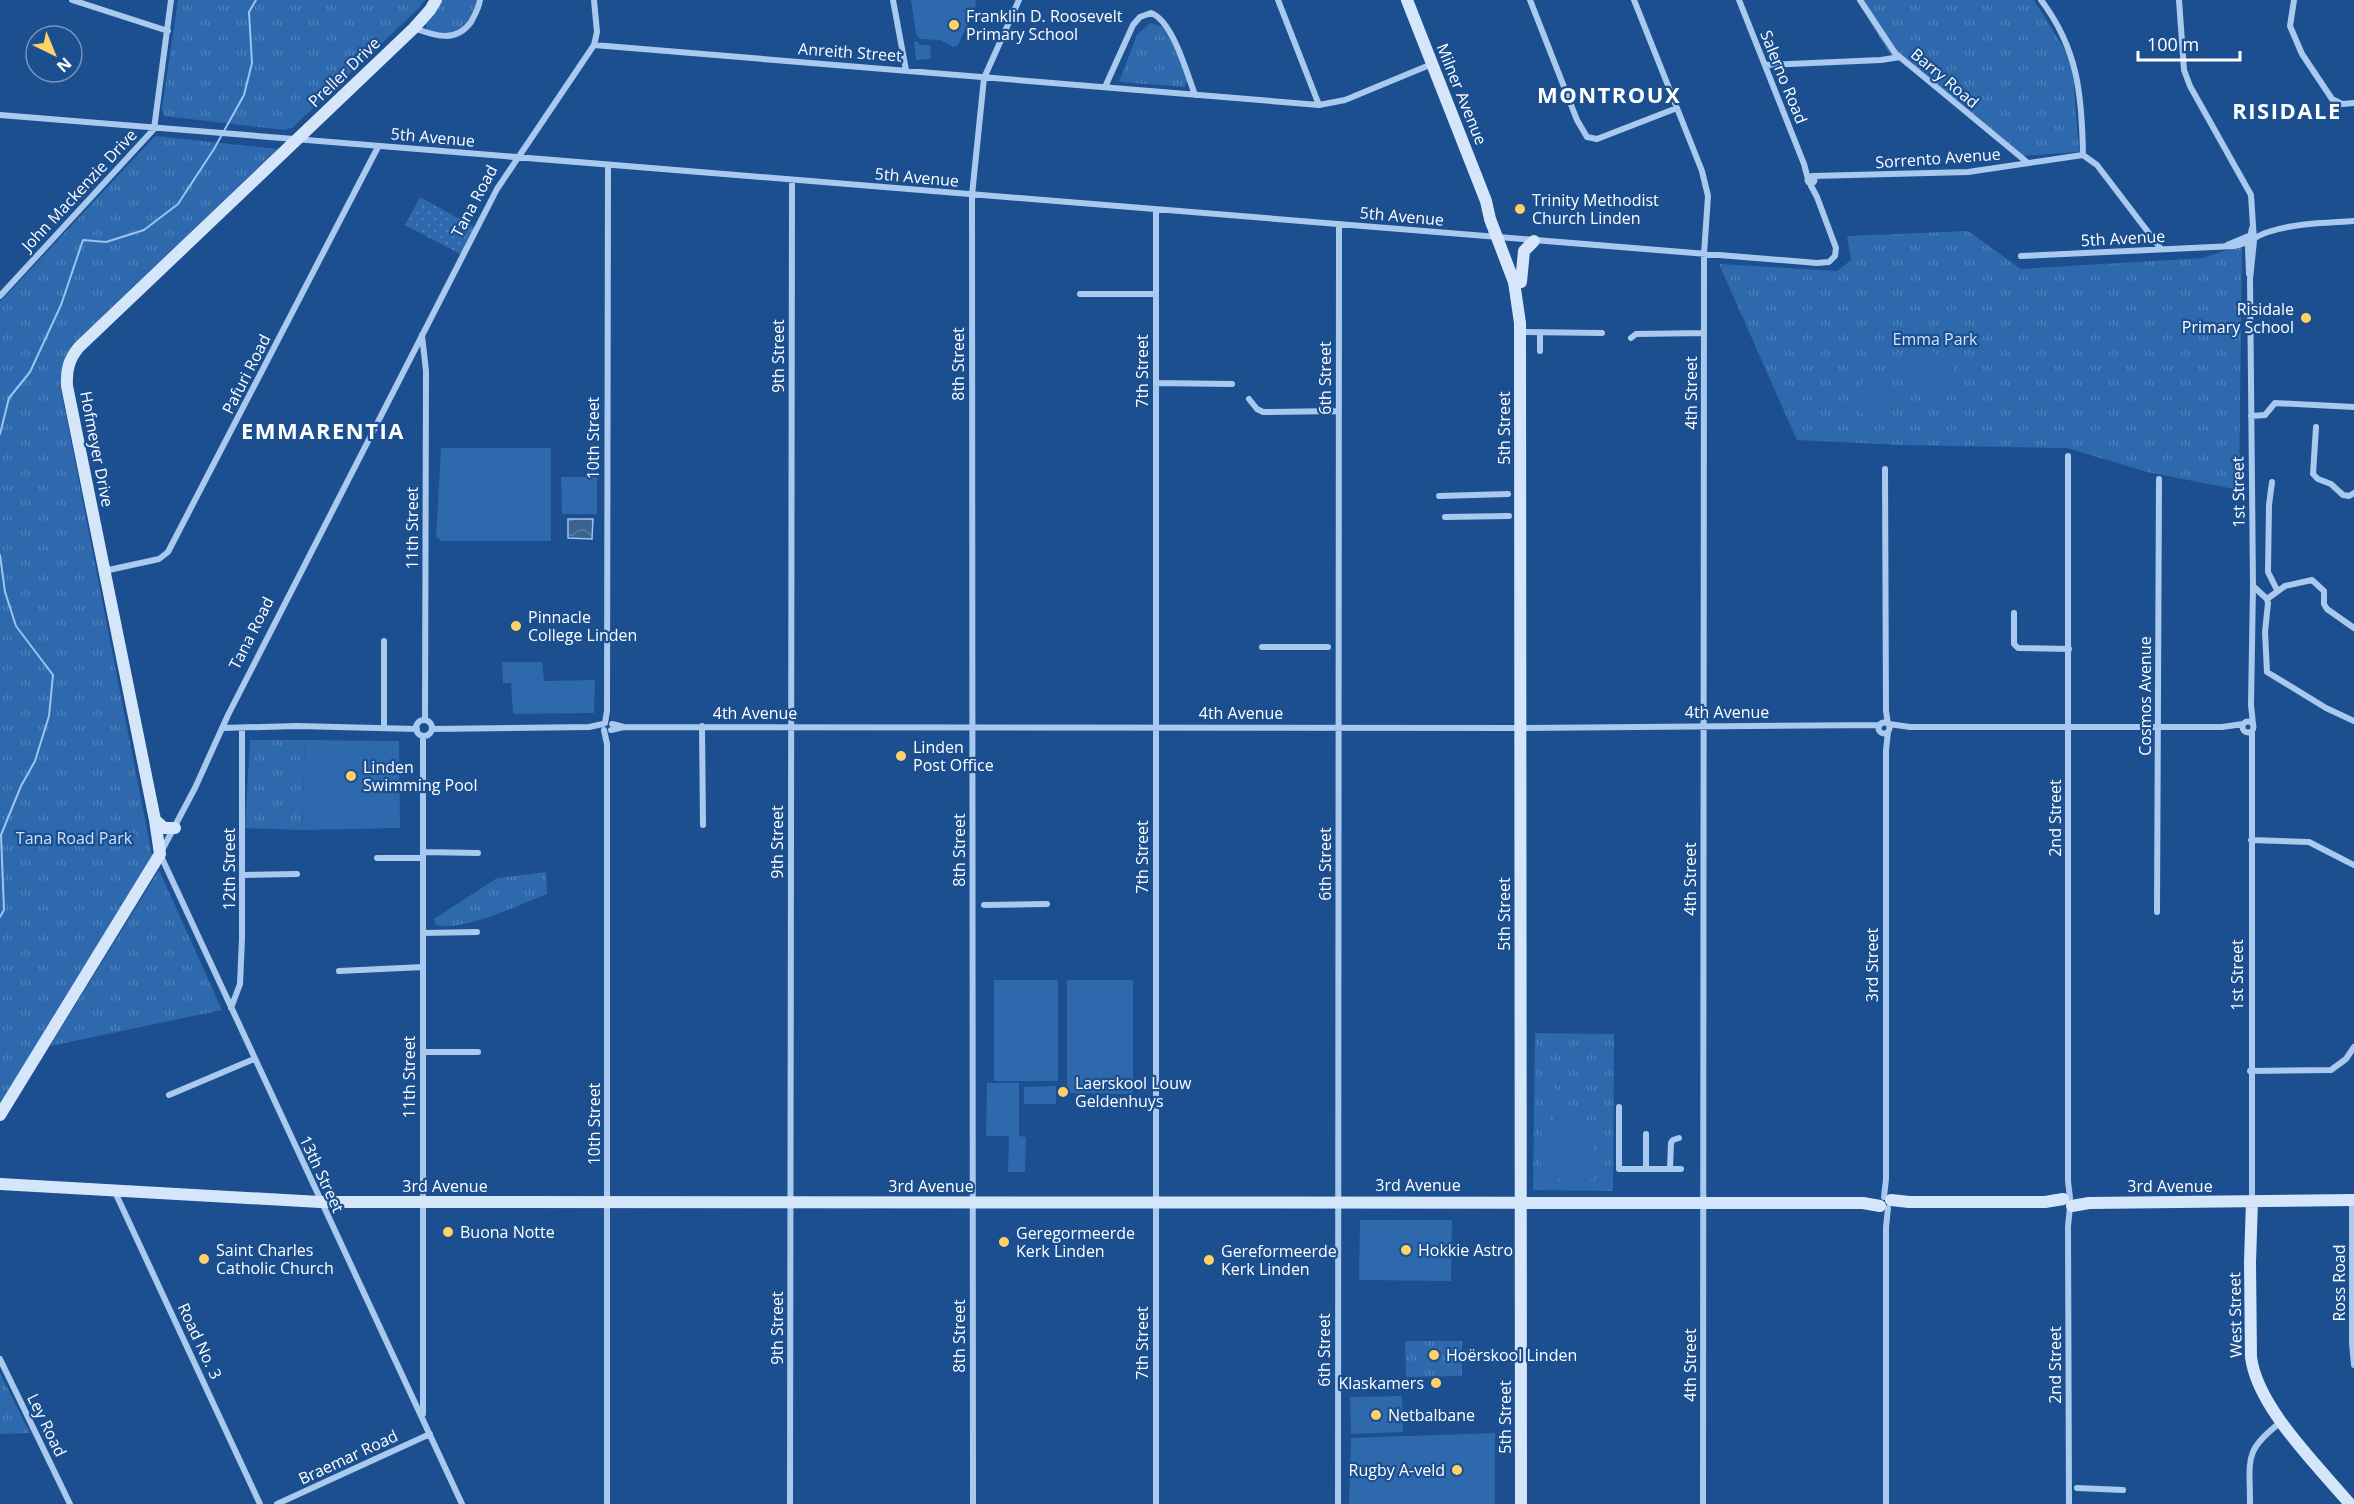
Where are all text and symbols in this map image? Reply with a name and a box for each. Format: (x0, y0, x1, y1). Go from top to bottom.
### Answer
place label: Franklin D. Roosevelt Primary School (966, 5, 1123, 45)
marker: Franklin D. Roosevelt Primary School (947, 18, 961, 32)
north arrow (24, 24, 84, 84)
scale bar (2138, 24, 2240, 62)
street label: Salerno Road (1755, 27, 1813, 127)
street label: Preller Drive (303, 32, 385, 112)
text: 100 m (2147, 32, 2199, 56)
street label: Anreith Street (797, 37, 903, 67)
street label: Milner Avenue (1432, 40, 1492, 148)
street label: Barry Road (1906, 43, 1984, 113)
text: N (52, 52, 76, 77)
district label: MONTROUX (1537, 79, 1681, 109)
district label: RISIDALE (2232, 95, 2342, 125)
street label: 5th Avenue (390, 122, 476, 152)
street label: John Mackenzie Drive (15, 124, 142, 257)
street label: Sorrento Avenue (1875, 143, 2001, 173)
street label: Tana Road (446, 161, 502, 241)
street label: 5th Avenue (874, 162, 960, 192)
place label: Trinity Methodist Church Linden (1532, 189, 1659, 229)
street label: 5th Avenue (1359, 201, 1445, 231)
marker: Trinity Methodist Church Linden (1513, 202, 1527, 216)
street label: 5th Avenue (2080, 225, 2166, 251)
place label: Risidale Primary School (2182, 298, 2294, 338)
marker: Risidale Primary School (2299, 311, 2313, 325)
street label: 9th Street (767, 319, 789, 393)
street label: 8th Street (947, 327, 969, 401)
park label: Emma Park (1892, 328, 1978, 350)
street label: Pafuri Road (217, 330, 275, 418)
street label: 7th Street (1131, 334, 1153, 408)
street label: 6th Street (1314, 341, 1336, 415)
street label: 4th Street (1680, 356, 1702, 430)
street label: Hofmeyer Drive (75, 389, 119, 509)
street label: 5th Street (1493, 391, 1515, 465)
street label: 10th Street (582, 396, 604, 479)
district label: EMMARENTIA (241, 415, 405, 445)
street label: 1st Street (2226, 456, 2250, 528)
street label: 11th Street (401, 486, 423, 569)
street label: Tana Road (223, 593, 279, 673)
place label: Pinnacle College Linden (528, 606, 637, 646)
marker: Pinnacle College Linden (509, 619, 523, 633)
street label: Cosmos Avenue (2134, 636, 2156, 756)
street label: 4th Avenue (1685, 701, 1769, 723)
street label: 4th Avenue (713, 702, 797, 724)
street label: 4th Avenue (1199, 702, 1283, 724)
place label: Linden Post Office (913, 736, 994, 776)
marker: Linden Post Office (894, 749, 908, 763)
place label: Linden Swimming Pool (363, 756, 477, 796)
marker: Linden Swimming Pool (344, 769, 358, 783)
street label: 2nd Street (2044, 779, 2066, 857)
street label: 9th Street (766, 805, 788, 879)
street label: 8th Street (948, 813, 970, 887)
street label: 7th Street (1131, 820, 1153, 894)
park label: Tana Road Park (16, 827, 133, 849)
street label: 12th Street (218, 827, 240, 910)
street label: 6th Street (1314, 827, 1336, 901)
street label: 4th Street (1679, 842, 1701, 916)
street label: 5th Street (1493, 877, 1515, 951)
street label: 3rd Street (1861, 928, 1883, 1002)
street label: 1st Street (2226, 939, 2248, 1011)
street label: 11th Street (398, 1035, 420, 1118)
place label: Laerskool Louw Geldenhuys (1075, 1072, 1192, 1112)
street label: 10th Street (583, 1082, 605, 1165)
marker: Laerskool Louw Geldenhuys (1056, 1085, 1070, 1099)
street label: 13th Street (295, 1132, 350, 1216)
street label: 3rd Avenue (1375, 1174, 1461, 1196)
street label: 3rd Avenue (402, 1175, 488, 1197)
street label: 3rd Avenue (888, 1175, 974, 1197)
street label: 3rd Avenue (2127, 1175, 2213, 1197)
place label: Buona Notte (460, 1221, 555, 1243)
place label: Geregormeerde Kerk Linden (1016, 1222, 1135, 1262)
marker: Buona Notte (441, 1225, 455, 1239)
marker: Geregormeerde Kerk Linden (997, 1235, 1011, 1249)
place label: Saint Charles Catholic Church (216, 1239, 334, 1279)
place label: Hokkie Astro (1418, 1239, 1513, 1261)
place label: Gereformeerde Kerk Linden (1221, 1240, 1337, 1280)
marker: Hokkie Astro (1399, 1243, 1413, 1257)
street label: Ross Road (2328, 1244, 2350, 1322)
marker: Saint Charles Catholic Church (197, 1252, 211, 1266)
marker: Gereformeerde Kerk Linden (1202, 1253, 1216, 1267)
street label: West Street (2223, 1272, 2247, 1358)
street label: 9th Street (766, 1291, 788, 1365)
street label: Road No. 3 (173, 1299, 227, 1383)
street label: 8th Street (948, 1299, 970, 1373)
street label: 7th Street (1131, 1306, 1153, 1380)
street label: 6th Street (1313, 1313, 1335, 1387)
street label: 2nd Street (2044, 1326, 2066, 1404)
street label: 4th Street (1679, 1328, 1701, 1402)
place label: Hoërskool Linden (1446, 1344, 1577, 1366)
marker: Hoërskool Linden (1427, 1348, 1441, 1362)
place label: Klaskamers (1338, 1372, 1424, 1394)
marker: Klaskamers (1429, 1376, 1443, 1390)
street label: 5th Street (1494, 1380, 1516, 1454)
street label: Ley Road (22, 1390, 72, 1460)
place label: Netbalbane (1388, 1404, 1475, 1426)
marker: Netbalbane (1369, 1408, 1383, 1422)
street label: Braemar Road (295, 1424, 401, 1490)
place label: Rugby A-veld (1349, 1459, 1445, 1481)
marker: Rugby A-veld (1450, 1463, 1464, 1477)

